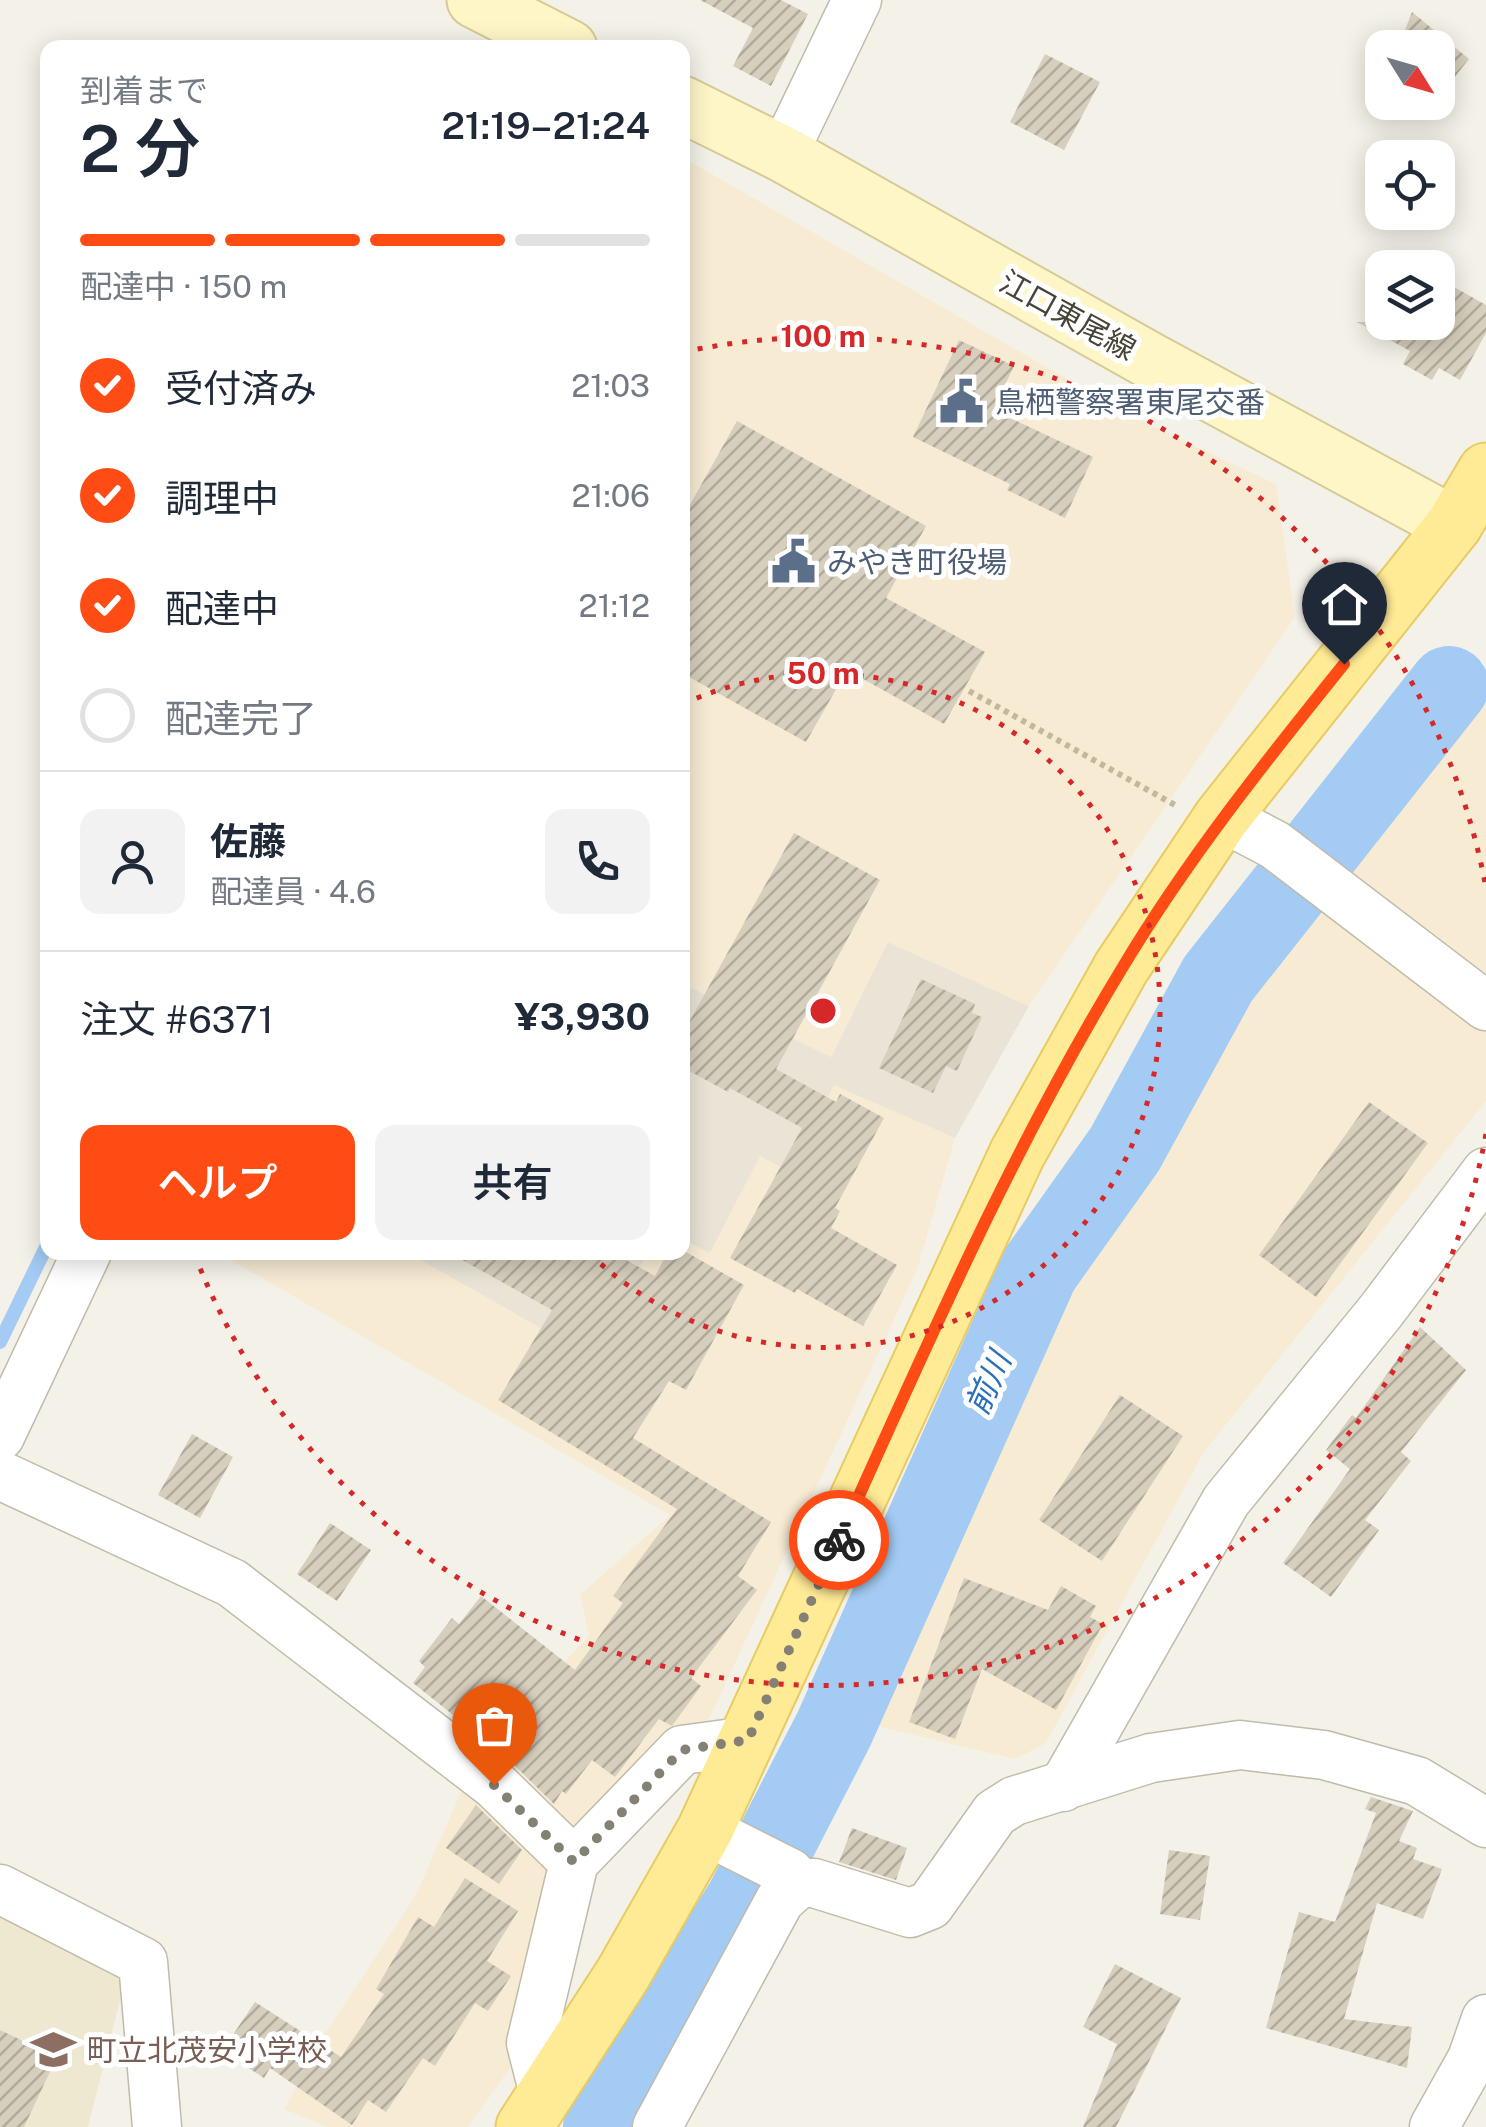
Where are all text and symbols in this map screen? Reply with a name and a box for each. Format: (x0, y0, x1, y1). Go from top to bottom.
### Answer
north arrow (1365, 30, 1455, 120)
map controls (1365, 30, 1455, 340)
text: 到着まで (80, 72, 208, 109)
text: 21:19–21:24 (441, 103, 650, 148)
text: 2 分 (80, 110, 200, 187)
button: locate (1365, 140, 1455, 230)
button: layers (1365, 250, 1455, 340)
street label: 江口東尾線 (994, 263, 1142, 367)
text: 配達中 · 150 m (80, 268, 287, 305)
text: 100 m (780, 318, 866, 354)
icon: check (80, 358, 135, 413)
text: 受付済み (165, 366, 317, 411)
text: 21:03 (571, 367, 650, 404)
public building icon: 鳥栖警察署東尾交番 (938, 378, 986, 426)
place label: 鳥栖警察署東尾交番 (995, 384, 1265, 420)
icon: check (80, 468, 135, 523)
text: 調理中 (165, 476, 279, 521)
text: 21:06 (571, 477, 650, 514)
public building icon: みやき町役場 (770, 538, 818, 586)
place label: みやき町役場 (827, 544, 1007, 580)
pin (1302, 562, 1387, 665)
icon: home (1317, 577, 1372, 632)
icon: check (80, 578, 135, 633)
text: 配達中 (165, 586, 279, 631)
text: 21:12 (579, 587, 650, 624)
text: 50 m (786, 655, 860, 691)
text: 配達完了 (165, 696, 317, 741)
button: person (80, 809, 185, 914)
button: phone (545, 809, 650, 914)
text: 佐藤 (210, 819, 286, 864)
text: 配達員 · 4.6 (210, 873, 376, 910)
centre of rings (805, 993, 841, 1029)
text: ¥3,930 (515, 994, 650, 1039)
text: 注文 #6371 (80, 997, 274, 1042)
button: ヘルプ (80, 1125, 355, 1240)
button: 共有 (375, 1125, 650, 1240)
water label: 前川 (958, 1344, 1019, 1420)
courier (789, 1490, 889, 1590)
icon: bike (812, 1513, 867, 1568)
pin (452, 1683, 537, 1786)
icon: bag (467, 1698, 522, 1753)
school or university icon: 町立北茂安小学校 (30, 2026, 78, 2074)
place label: 町立北茂安小学校 (87, 2032, 327, 2068)

